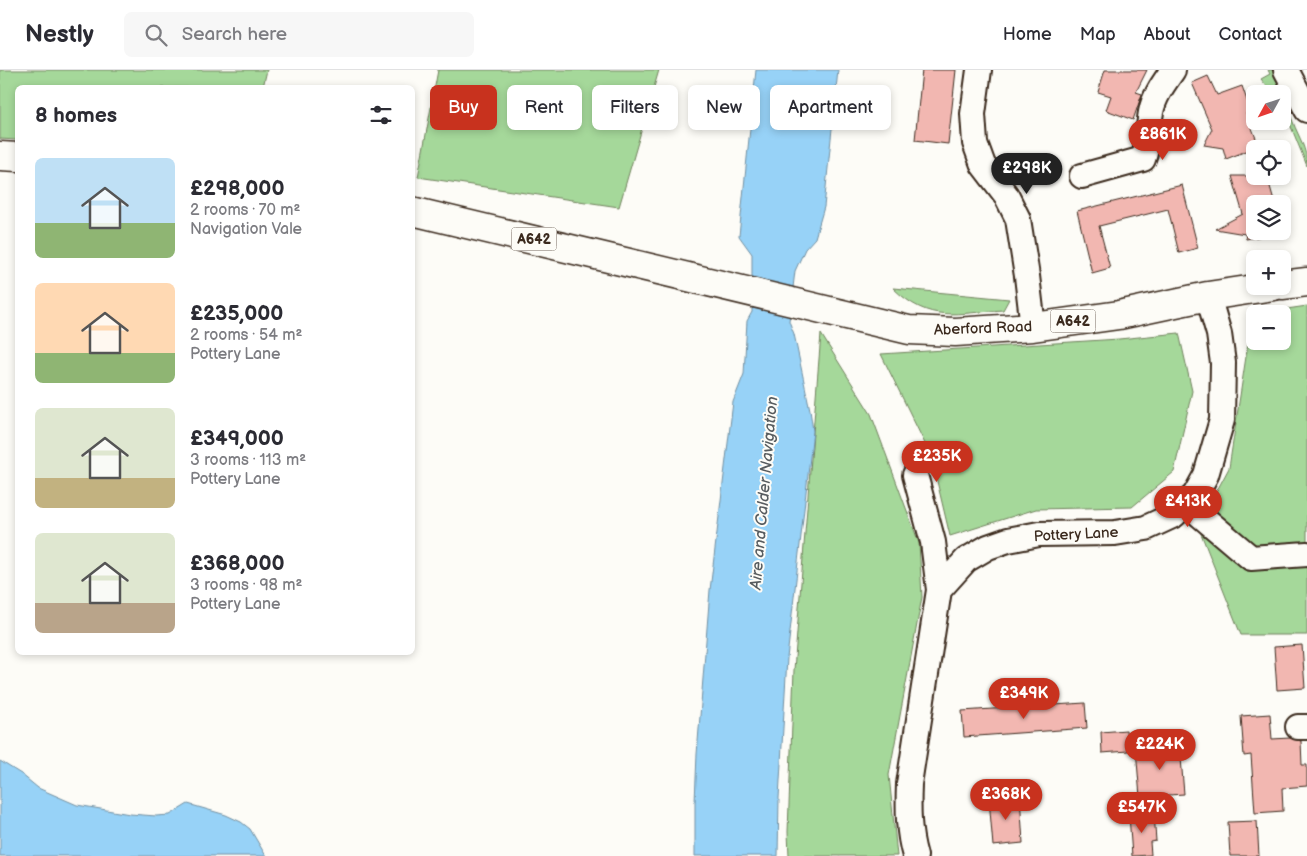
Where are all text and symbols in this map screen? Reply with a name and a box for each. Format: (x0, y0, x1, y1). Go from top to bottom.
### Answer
search box (124, 12, 474, 57)
text: Nestly (25, 20, 94, 49)
icon: search (142, 21, 170, 49)
text: Search here (182, 23, 287, 46)
text: Home (1003, 24, 1052, 45)
text: Map (1080, 24, 1116, 45)
text: About (1144, 24, 1191, 45)
text: Contact (1219, 24, 1282, 45)
chip: Buy (430, 85, 497, 130)
chip: Rent (507, 85, 582, 130)
chip: Filters (592, 85, 678, 130)
chip: New (688, 85, 760, 130)
chip: Apartment (770, 85, 891, 130)
north arrow (1246, 85, 1291, 130)
map controls (1246, 85, 1291, 350)
icon: filters (367, 101, 395, 129)
text: 8 homes (35, 103, 117, 128)
pin: £861K (1128, 118, 1198, 161)
text: £861K (1140, 125, 1186, 144)
button: locate (1246, 140, 1291, 185)
pin: £298K (992, 152, 1062, 195)
text: £298K (1002, 159, 1052, 178)
text: £298,000 (190, 176, 284, 201)
icon: home (75, 178, 135, 238)
button: layers (1246, 195, 1291, 240)
text: 2 rooms · 70 m² (190, 201, 300, 220)
text: Navigation Vale (190, 220, 302, 239)
road number: A642 (512, 227, 556, 250)
button: + (1246, 250, 1291, 295)
text: £235,000 (190, 301, 283, 326)
icon: home (75, 303, 135, 363)
button: − (1246, 305, 1291, 350)
road number: A642 (1050, 310, 1096, 332)
street label: Aberford Road (933, 317, 1033, 340)
text: 2 rooms · 54 m² (190, 326, 302, 345)
text: Pottery Lane (190, 345, 281, 364)
water label: Aire and Calder Navigation (746, 396, 782, 592)
text: £349,000 (190, 426, 284, 451)
icon: home (75, 428, 135, 488)
pin: £235K (902, 440, 972, 483)
text: £235K (913, 447, 961, 466)
text: 3 rooms · 113 m² (190, 451, 306, 470)
text: Pottery Lane (190, 470, 281, 489)
pin: £413K (1153, 486, 1223, 528)
text: £413K (1165, 492, 1211, 511)
street label: Pottery Lane (1033, 523, 1119, 546)
text: £368,000 (190, 551, 285, 576)
icon: home (75, 553, 135, 613)
text: 3 rooms · 98 m² (190, 576, 302, 595)
text: Pottery Lane (190, 595, 281, 614)
pin: £349K (989, 678, 1059, 720)
text: £349K (1000, 684, 1048, 703)
pin: £224K (1125, 728, 1195, 771)
text: £224K (1136, 735, 1184, 754)
pin: £368K (971, 778, 1041, 821)
text: £368K (981, 785, 1031, 804)
pin: £547K (1107, 792, 1177, 834)
text: £547K (1118, 798, 1166, 817)

